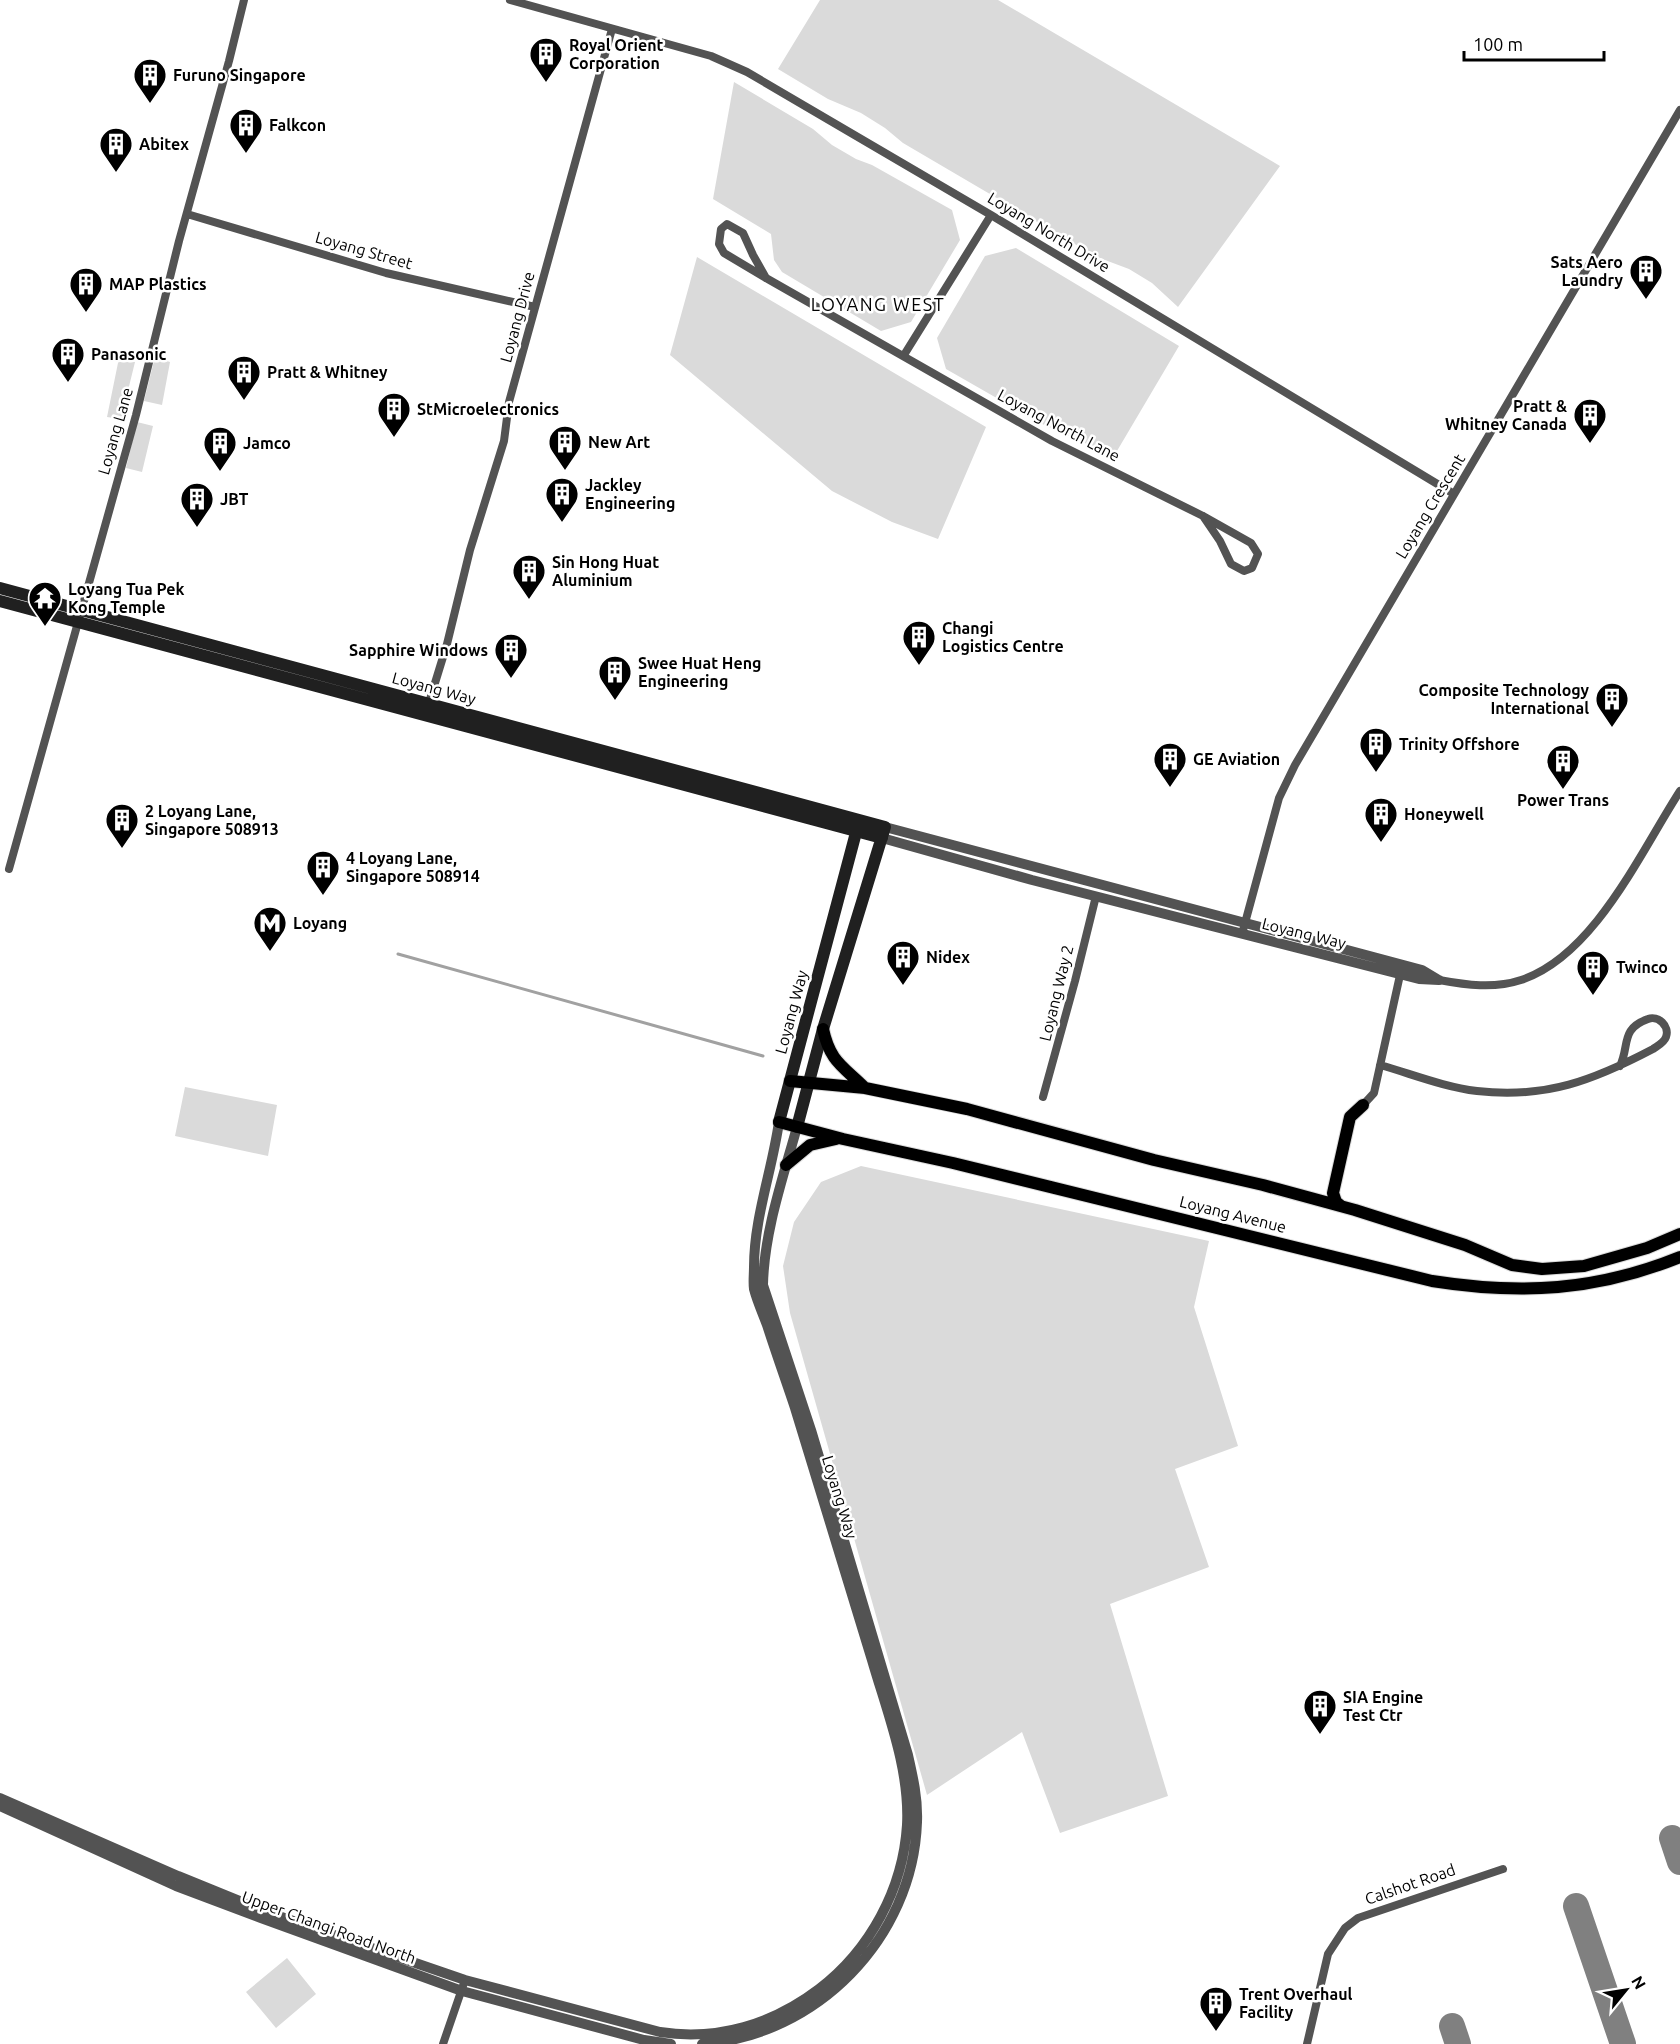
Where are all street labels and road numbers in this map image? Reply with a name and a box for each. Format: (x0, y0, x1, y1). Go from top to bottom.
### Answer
street label: Loyang North Drive (985, 188, 1113, 276)
street label: Loyang Street (313, 228, 415, 273)
street label: Loyang Drive (496, 270, 538, 364)
street label: Loyang Lane (94, 385, 136, 477)
street label: Loyang North Lane (995, 385, 1123, 465)
street label: Loyang Crescent (1392, 450, 1469, 562)
street label: Loyang Way (390, 668, 478, 708)
street label: Loyang Way (1260, 914, 1348, 952)
street label: Loyang Way 2 (1035, 943, 1077, 1043)
street label: Loyang Way (771, 968, 811, 1056)
street label: Loyang Avenue (1178, 1192, 1288, 1236)
street label: Loyang Way (819, 1453, 861, 1541)
street label: Calshot Road (1362, 1860, 1458, 1908)
street label: Upper Changi Road North (239, 1887, 419, 1967)

